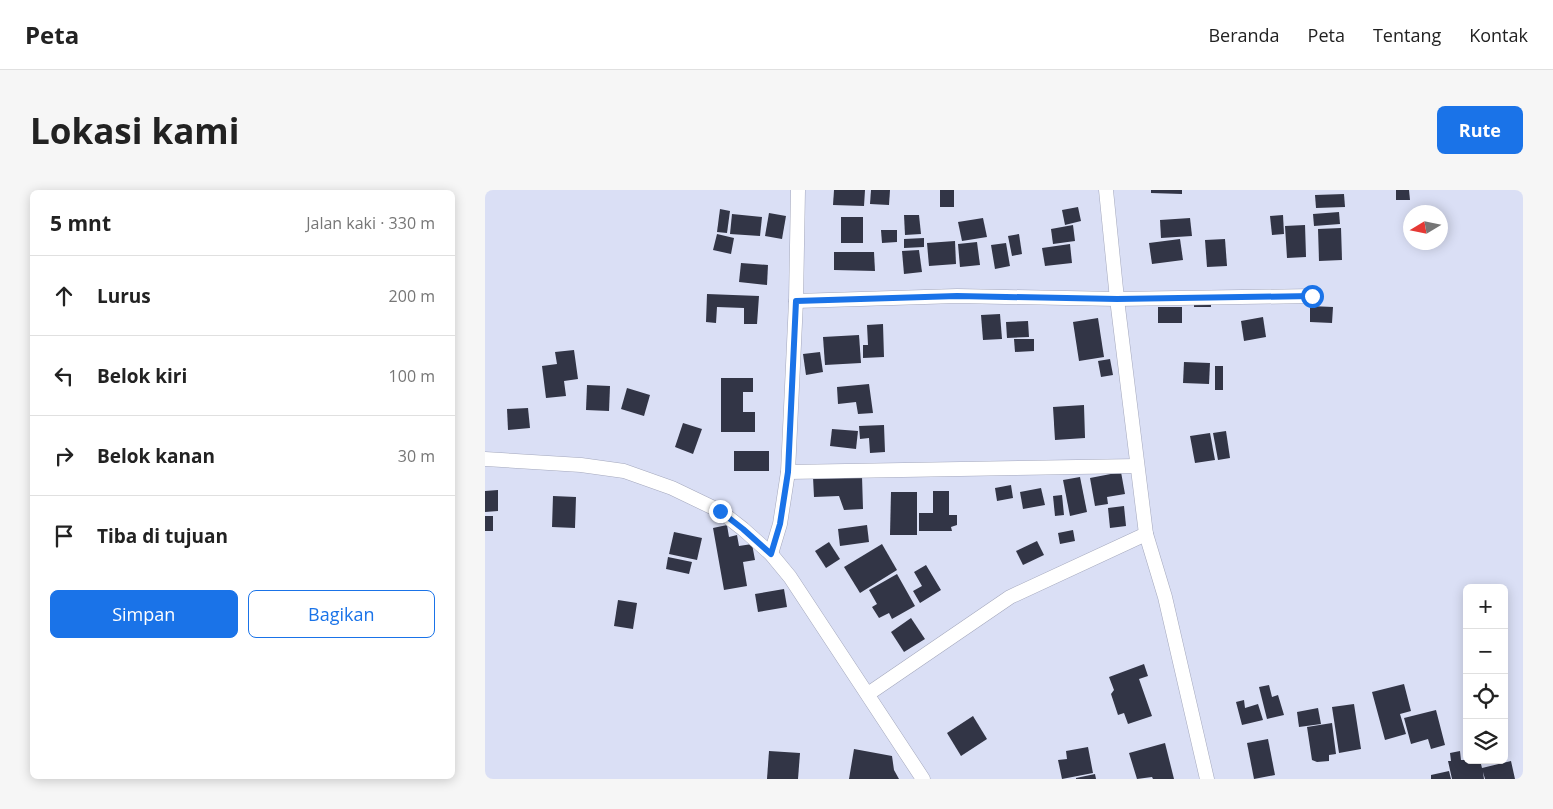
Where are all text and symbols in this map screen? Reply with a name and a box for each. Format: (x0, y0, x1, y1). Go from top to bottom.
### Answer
text: Peta (25, 18, 79, 51)
text: Beranda (1208, 23, 1280, 47)
text: Peta (1308, 23, 1345, 47)
text: Tentang (1373, 23, 1441, 47)
text: Kontak (1469, 23, 1528, 47)
button: Rute (1437, 106, 1523, 154)
text: Lokasi kami (30, 107, 239, 154)
north arrow (1403, 205, 1448, 250)
text: 5 mnt (50, 209, 111, 237)
text: Jalan kaki · 330 m (306, 212, 435, 234)
icon: ahead (50, 282, 78, 310)
text: Lurus (97, 283, 151, 309)
text: 200 m (389, 285, 435, 307)
route start (1301, 285, 1324, 308)
icon: left (50, 362, 78, 390)
text: Belok kiri (97, 363, 187, 389)
text: 100 m (389, 365, 435, 387)
icon: right (50, 442, 78, 470)
text: Belok kanan (97, 443, 215, 469)
text: 30 m (398, 445, 435, 467)
route end (709, 500, 732, 523)
icon: arrive (50, 522, 78, 550)
text: Tiba di tujuan (97, 523, 228, 549)
map controls (1463, 584, 1508, 764)
button: + (1463, 584, 1508, 629)
button: Simpan (50, 590, 238, 638)
button: Bagikan (248, 590, 435, 638)
button: − (1463, 629, 1508, 674)
button: locate (1463, 674, 1508, 719)
button: layers (1463, 719, 1508, 764)

